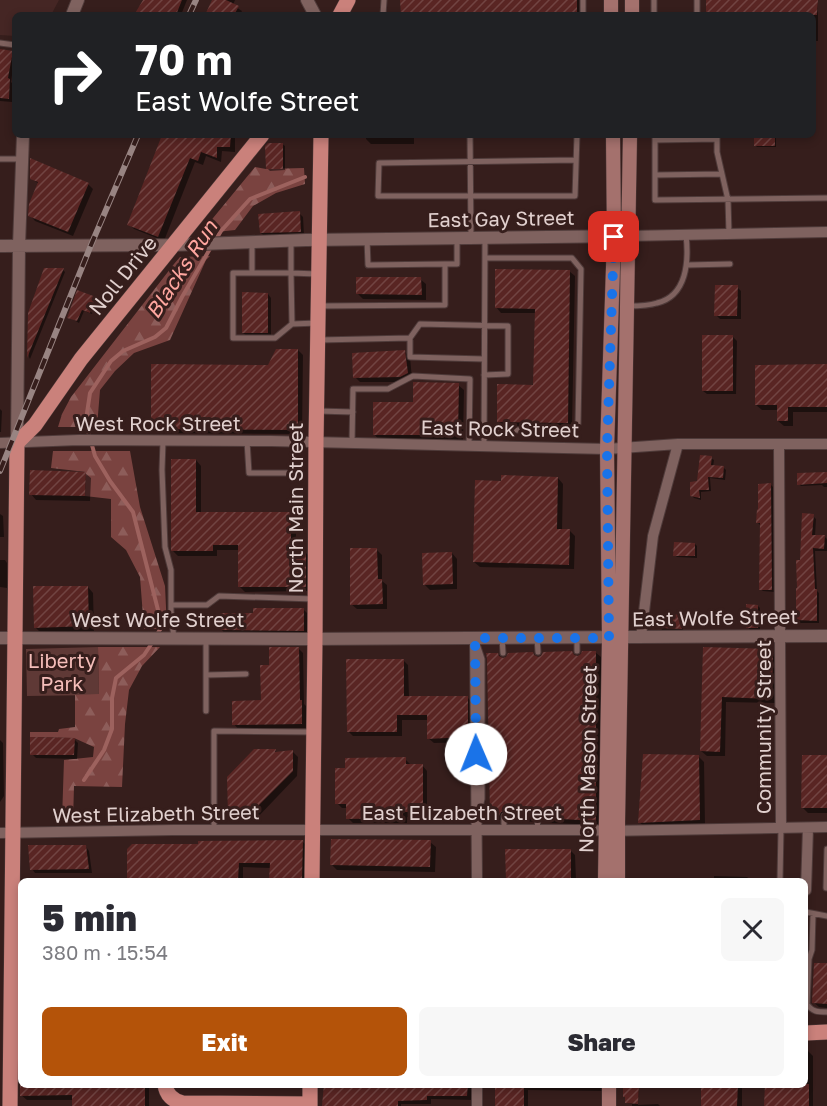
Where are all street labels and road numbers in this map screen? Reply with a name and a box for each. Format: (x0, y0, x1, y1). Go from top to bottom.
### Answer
street label: East Gay Street (427, 205, 575, 231)
street label: Noll Drive (83, 231, 161, 319)
street label: West Rock Street (75, 411, 241, 435)
street label: East Rock Street (420, 415, 580, 441)
street label: North Main Street (283, 422, 307, 594)
street label: East Wolfe Street (632, 604, 798, 630)
street label: West Wolfe Street (72, 607, 244, 631)
street label: Community Street (751, 640, 775, 814)
street label: North Mason Street (573, 665, 601, 853)
street label: West Elizabeth Street (52, 799, 260, 827)
street label: East Elizabeth Street (362, 800, 562, 824)

